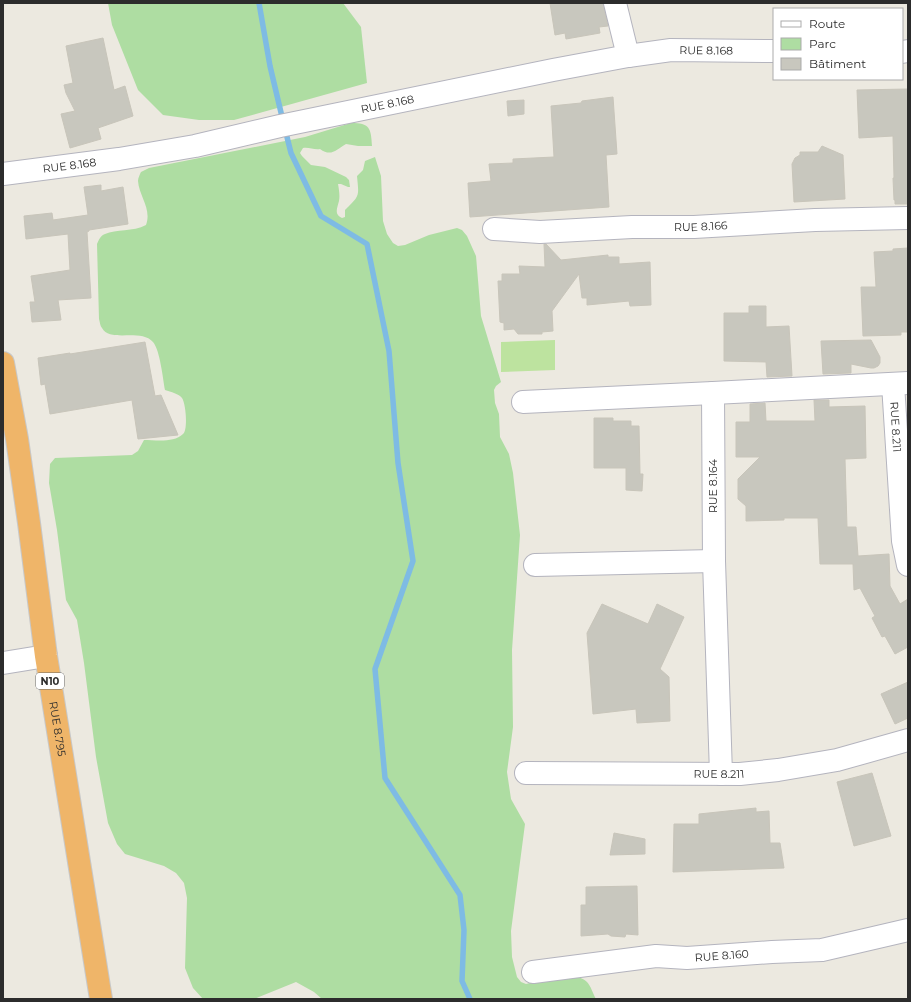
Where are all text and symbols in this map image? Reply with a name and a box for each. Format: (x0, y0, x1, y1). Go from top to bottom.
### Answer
legend (773, 8, 903, 80)
text: Route (809, 16, 845, 31)
text: Parc (809, 36, 836, 51)
street label: RUE 8.168 (679, 43, 733, 58)
text: Bâtiment (809, 56, 866, 71)
street label: RUE 8.168 (360, 92, 415, 116)
street label: RUE 8.168 (42, 155, 97, 176)
street label: RUE 8.166 (674, 218, 728, 234)
street label: RUE 8.211 (887, 401, 904, 453)
street label: RUE 8.164 (706, 458, 720, 513)
road number: N10 (36, 673, 64, 689)
street label: RUE 8.795 (46, 700, 69, 757)
street label: RUE 8.211 (694, 767, 745, 781)
street label: RUE 8.160 (694, 947, 749, 964)

